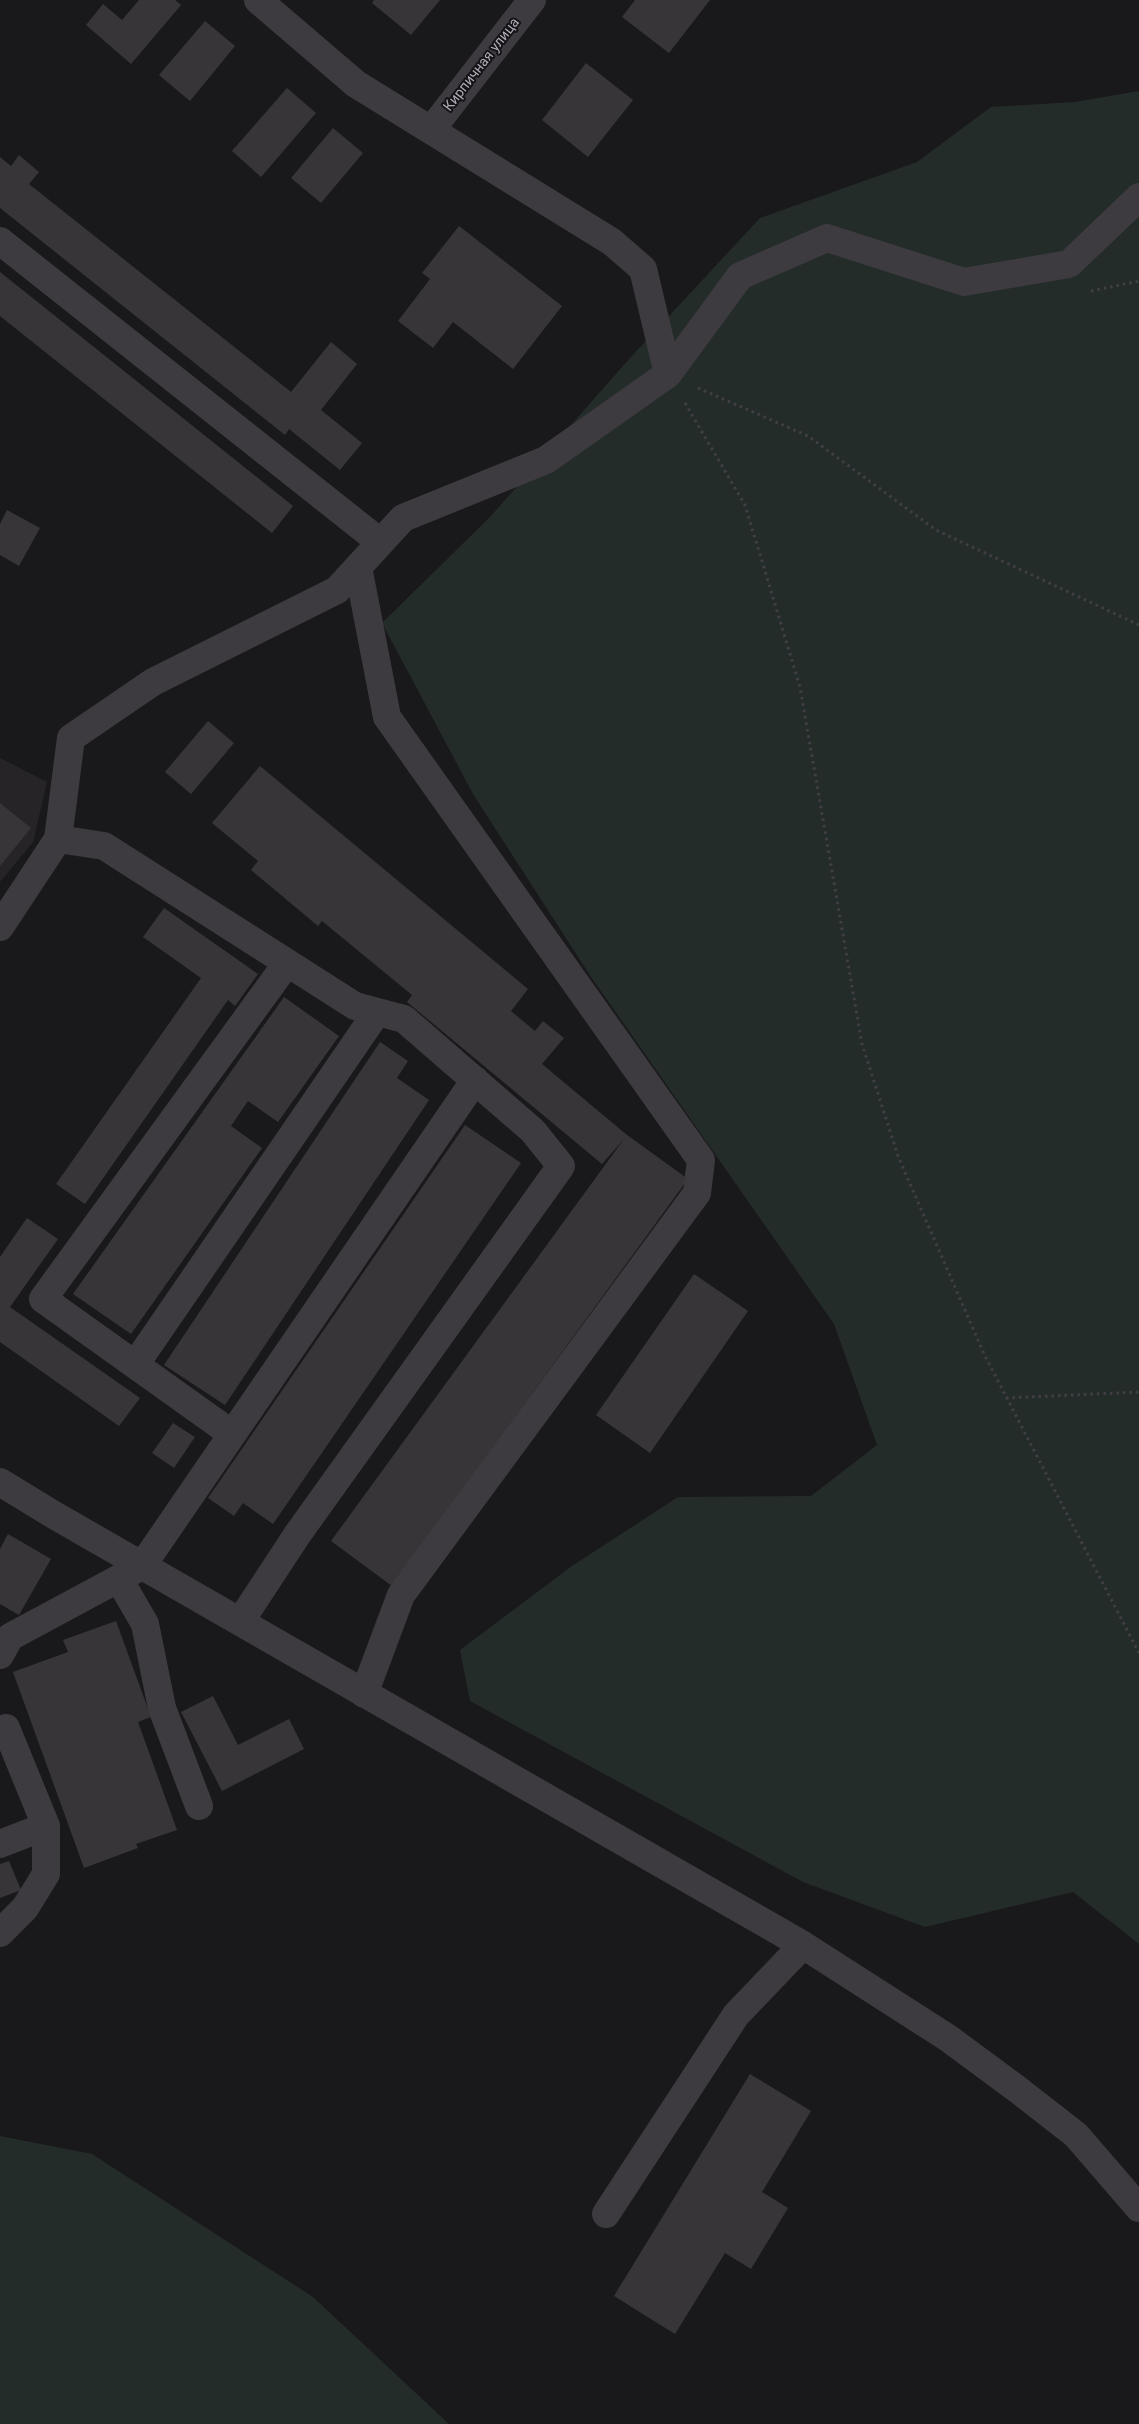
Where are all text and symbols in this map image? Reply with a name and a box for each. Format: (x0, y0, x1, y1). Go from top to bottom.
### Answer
street label: Кирпичная улица (440, 15, 524, 115)

